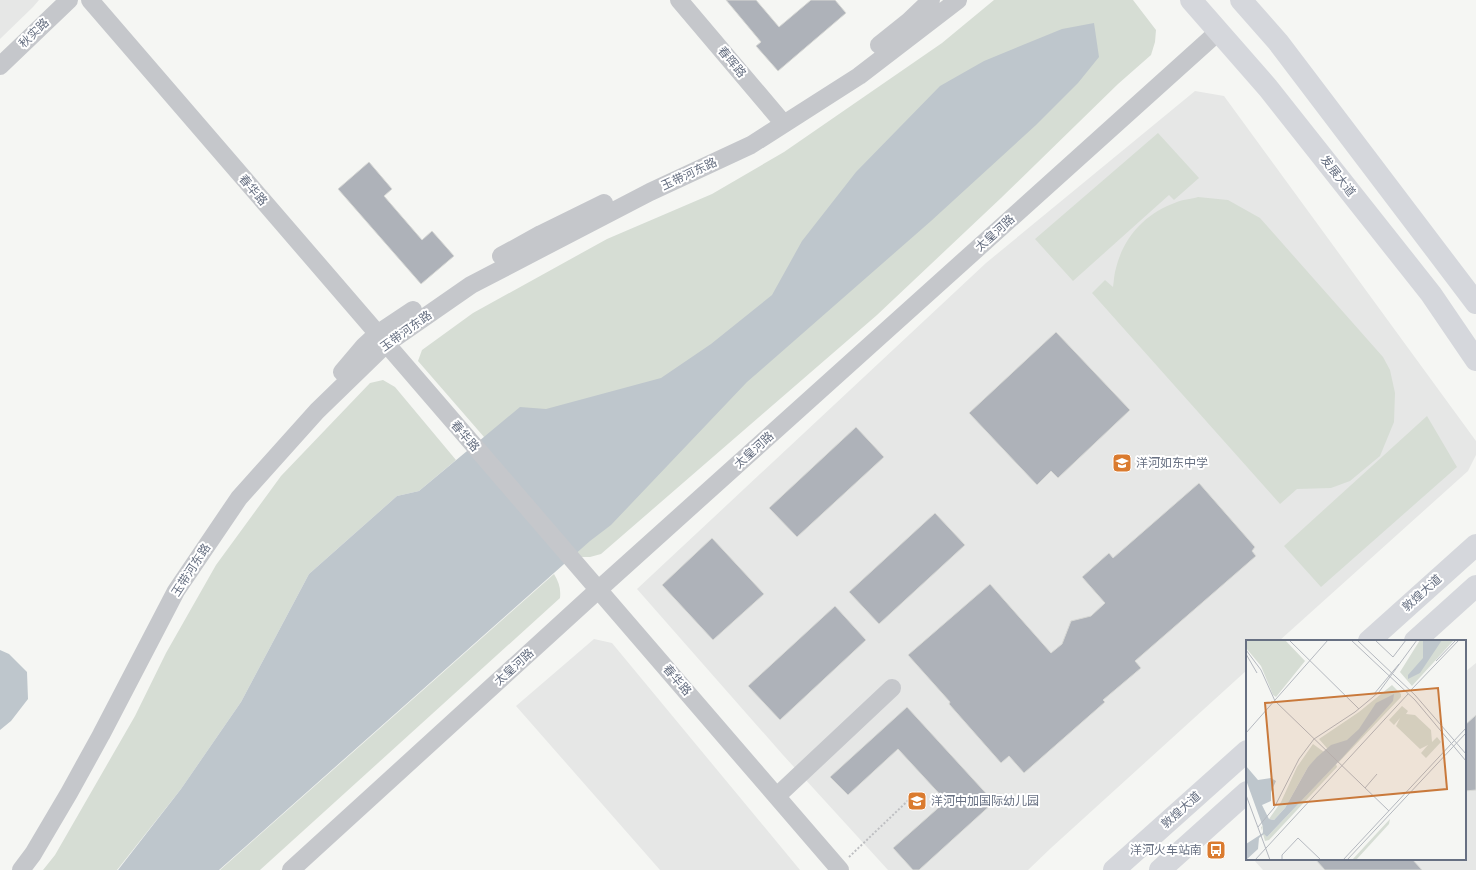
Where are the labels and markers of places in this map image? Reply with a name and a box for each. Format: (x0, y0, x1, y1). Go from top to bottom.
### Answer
school or university icon: 洋河如东中学 (1111, 452, 1133, 474)
place label: 洋河如东中学 (1136, 456, 1208, 470)
school or university icon: 洋河中加国际幼儿园 (906, 790, 928, 812)
place label: 洋河中加国际幼儿园 (931, 794, 1039, 808)
bus stop icon: 洋河火车站南 (1205, 839, 1227, 861)
place label: 洋河火车站南 (1130, 843, 1202, 857)

